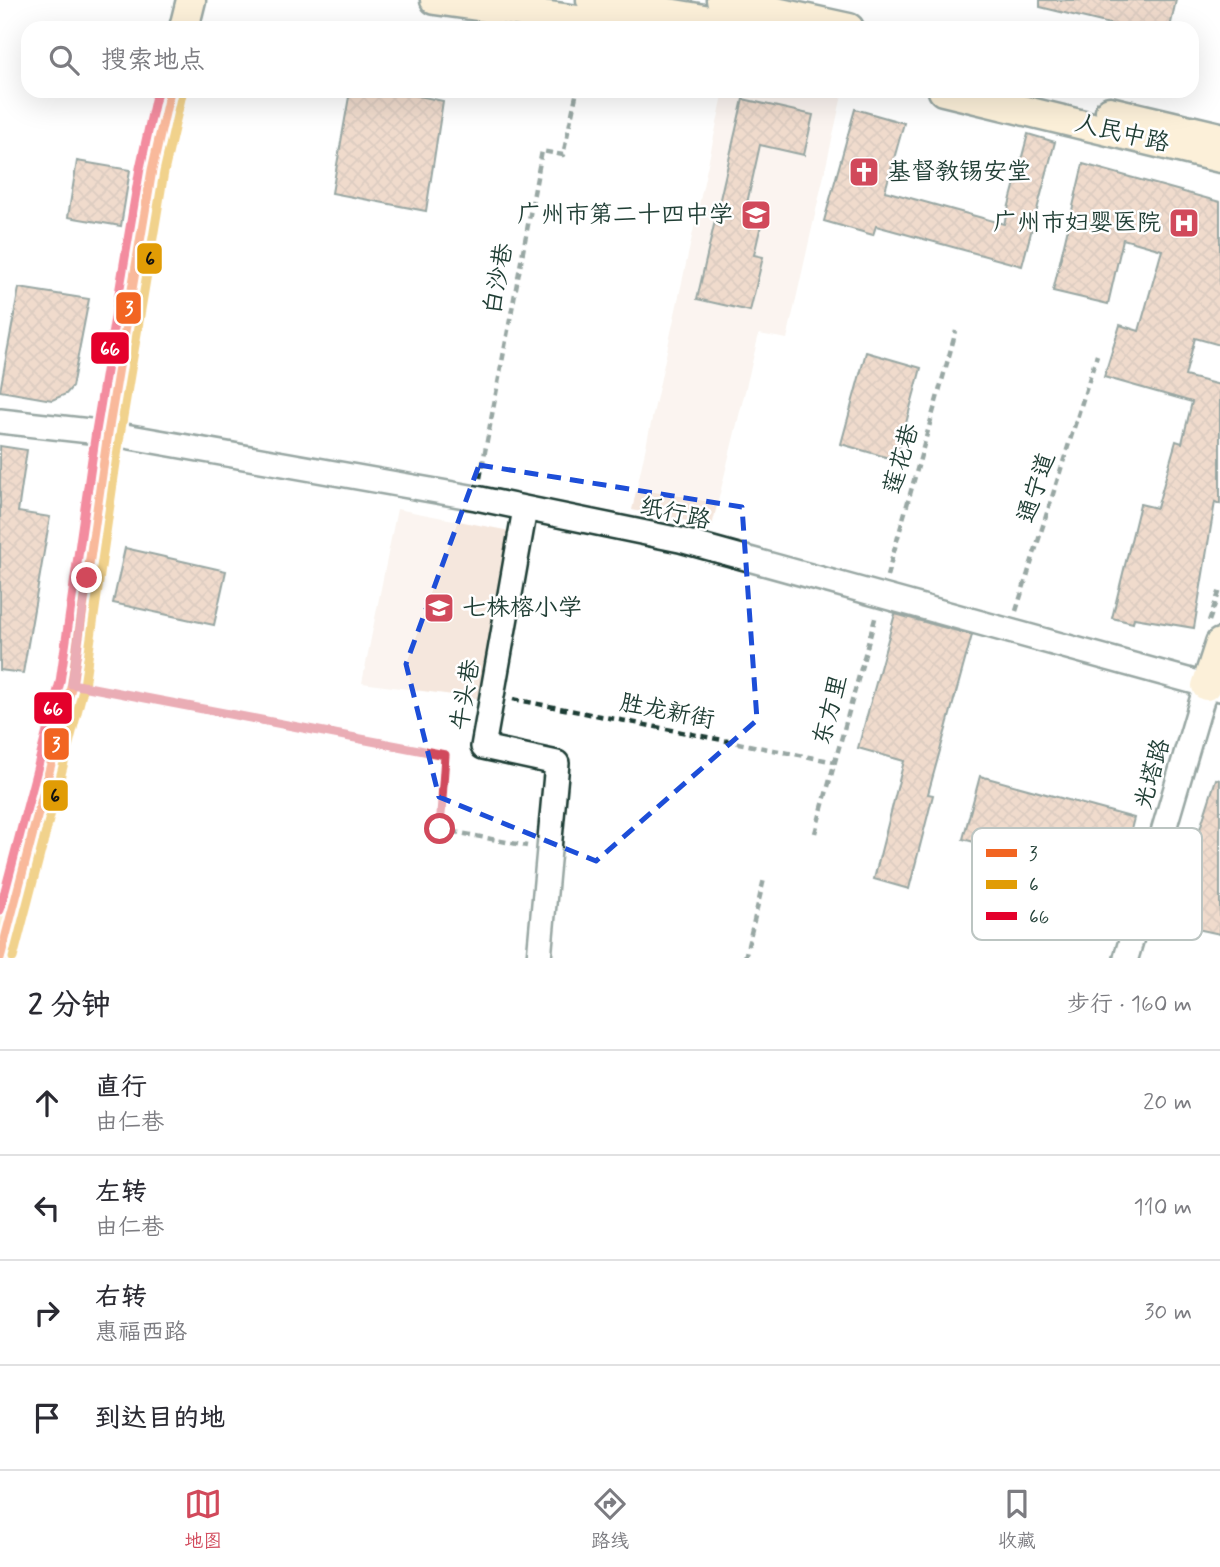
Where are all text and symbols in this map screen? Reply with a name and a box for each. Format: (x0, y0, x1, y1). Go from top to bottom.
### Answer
search box (21, 21, 1199, 98)
icon: search (45, 41, 83, 79)
text: 搜索地点 (101, 44, 205, 78)
street label: 人民中路 (1072, 108, 1172, 160)
church icon: 基督教锡安堂 (847, 155, 881, 189)
place label: 基督教锡安堂 (887, 157, 1031, 188)
school or university icon: 广州市第二十四中学 (739, 198, 773, 232)
place label: 广州市第二十四中学 (517, 200, 733, 231)
hospital icon: 广州市妇婴医院 (1167, 206, 1201, 240)
place label: 广州市妇婴医院 (993, 208, 1161, 239)
street label: 白沙巷 (477, 241, 521, 317)
line badge: 6 (136, 242, 163, 275)
text: 6 (145, 247, 155, 272)
line badge: 3 (115, 291, 142, 325)
text: 3 (125, 297, 134, 322)
line badge: 66 (90, 331, 130, 365)
text: 66 (100, 337, 121, 362)
street label: 莲花巷 (877, 420, 927, 498)
street label: 通宁道 (1011, 449, 1063, 527)
street label: 纸行路 (636, 491, 714, 537)
route end (71, 562, 102, 593)
school or university icon: 七株榕小学 (422, 591, 456, 625)
place label: 七株榕小学 (462, 593, 582, 624)
street label: 牛头巷 (444, 657, 488, 733)
street label: 东方里 (807, 671, 855, 749)
street label: 胜龙新街 (617, 688, 717, 736)
line badge: 66 (33, 691, 73, 725)
text: 66 (43, 697, 64, 722)
line badge: 3 (43, 727, 70, 761)
text: 3 (52, 733, 61, 758)
street label: 光塔路 (1128, 735, 1178, 813)
line badge: 6 (42, 779, 69, 812)
text: 6 (50, 784, 60, 809)
route start (424, 813, 455, 844)
legend (972, 828, 1202, 940)
text: 3 (1029, 842, 1038, 867)
text: 6 (1029, 873, 1039, 898)
text: 66 (1029, 905, 1049, 930)
text: 2 分钟 (28, 986, 111, 1025)
text: 步行 · 160 m (1067, 990, 1192, 1020)
text: 直行 (95, 1071, 147, 1105)
icon: ahead (28, 1084, 66, 1122)
text: 20 m (1143, 1088, 1192, 1118)
text: 由仁巷 (95, 1108, 164, 1138)
text: 左转 (95, 1176, 147, 1210)
icon: left (28, 1189, 66, 1227)
text: 110 m (1133, 1193, 1192, 1223)
text: 由仁巷 (95, 1213, 164, 1243)
text: 右转 (95, 1281, 147, 1315)
icon: right (28, 1294, 66, 1332)
text: 30 m (1144, 1298, 1192, 1328)
text: 惠福西路 (95, 1318, 187, 1348)
icon: arrive (28, 1399, 66, 1437)
text: 到达目的地 (95, 1402, 225, 1436)
tab: 地图 (184, 1485, 222, 1554)
tab: 路线 (591, 1485, 629, 1554)
tab: 收藏 (998, 1485, 1036, 1554)

